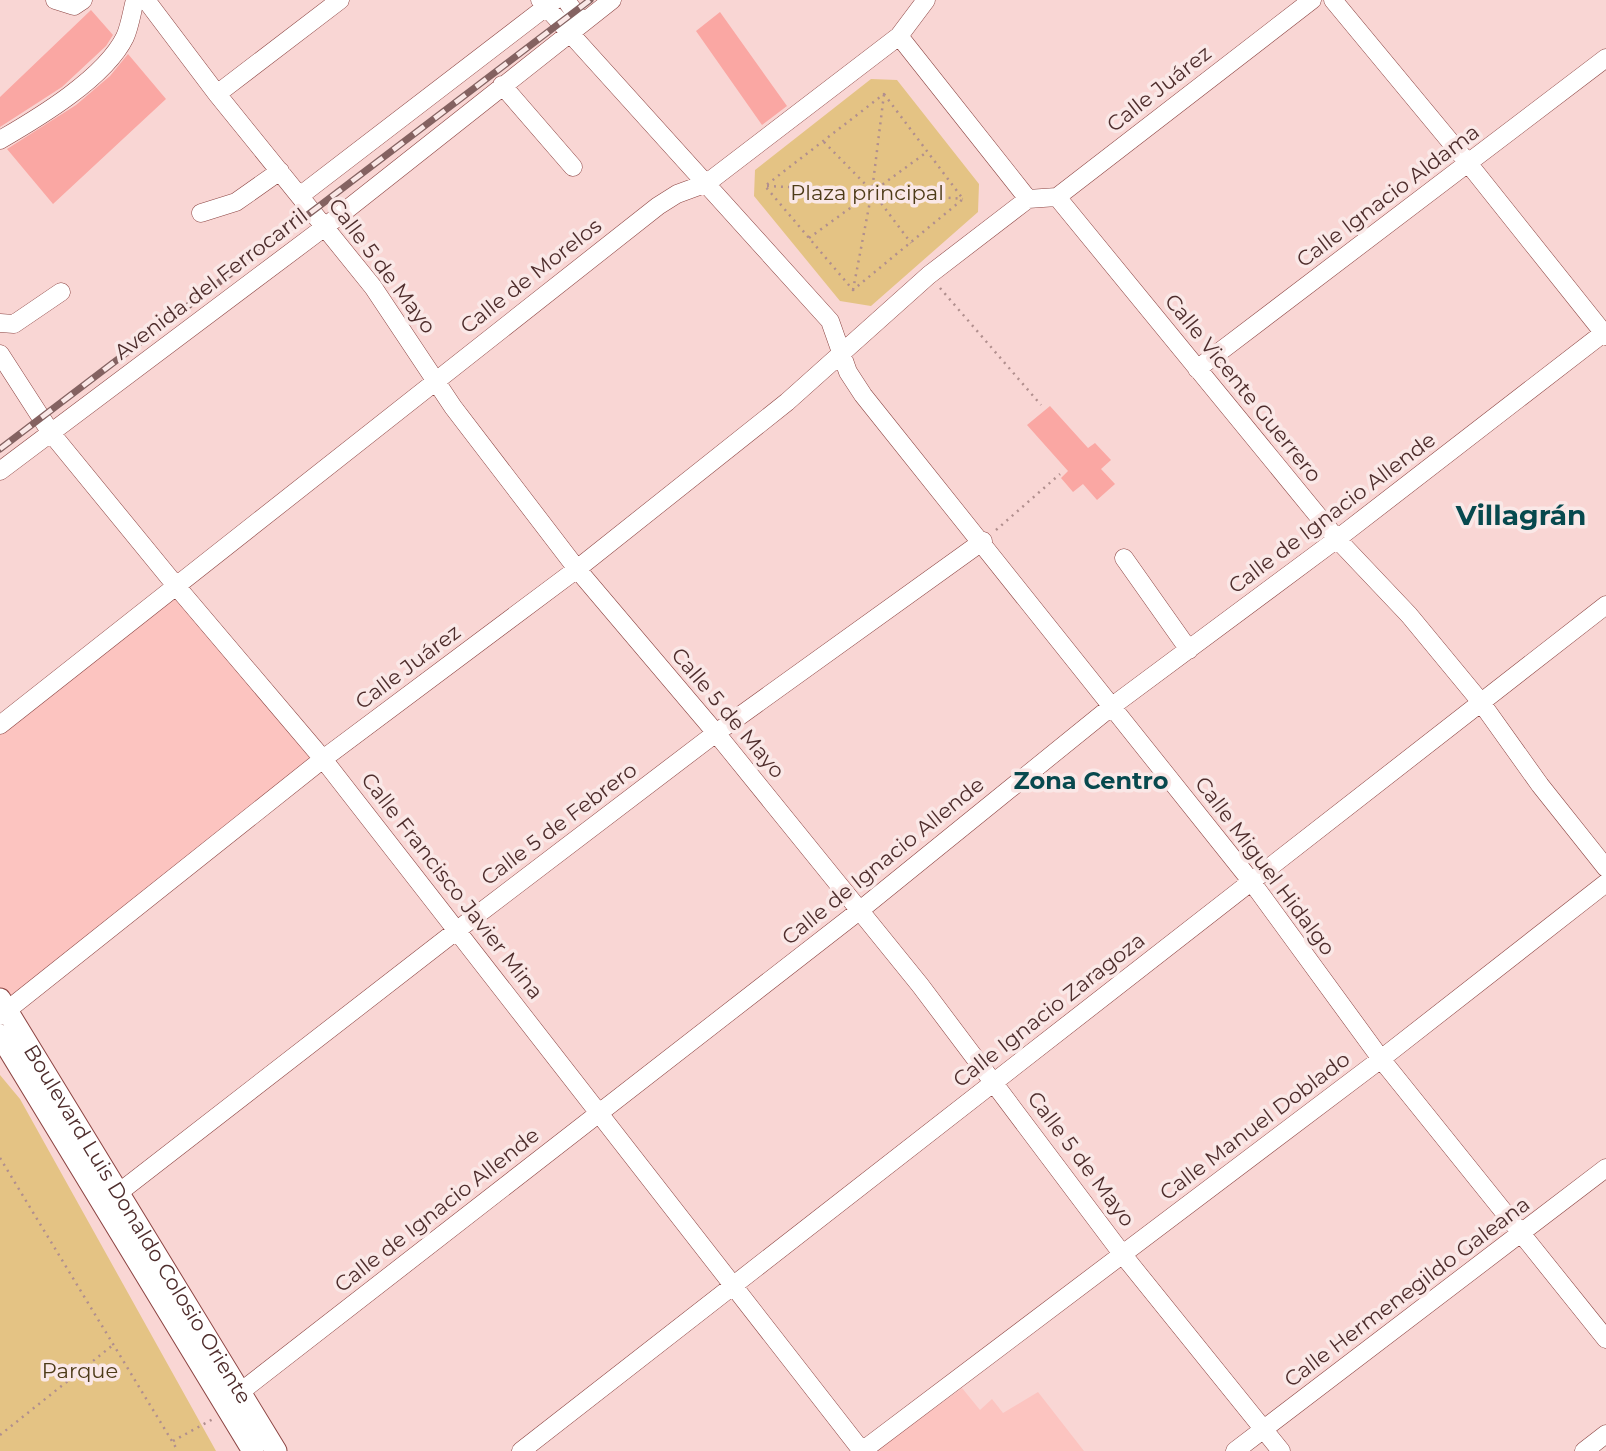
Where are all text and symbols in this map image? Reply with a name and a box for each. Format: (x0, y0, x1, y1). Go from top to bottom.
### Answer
street label: Calle Juárez (1102, 40, 1216, 137)
street label: Calle Ignacio Aldama (1292, 119, 1484, 272)
park label: Plaza principal (790, 180, 944, 205)
street label: Calle 5 de Mayo (323, 193, 441, 338)
street label: Avenida del Ferrocarril (109, 203, 312, 364)
street label: Calle de Morelos (455, 213, 606, 338)
street label: Calle Vicente Guerrero (1160, 289, 1327, 487)
street label: Calle de Ignacio Allende (1223, 427, 1440, 599)
district label: Villagrán (1455, 498, 1586, 532)
street label: Calle Juárez (350, 619, 465, 714)
street label: Calle 5 de Mayo (667, 642, 790, 783)
street label: Calle 5 de Febrero (476, 757, 641, 890)
district label: Zona Centro (1014, 766, 1168, 795)
street label: Calle Francisco Javier Mina (356, 768, 549, 1004)
street label: Calle de Ignacio Allende (777, 771, 989, 950)
street label: Calle Miguel Hidalgo (1190, 771, 1341, 960)
street label: Calle Ignacio Zaragoza (948, 927, 1150, 1092)
street label: Boulevard Luis Donaldo Colosio Oriente (19, 1040, 257, 1408)
street label: Calle Manuel Doblado (1155, 1046, 1355, 1205)
street label: Calle 5 de Mayo (1022, 1086, 1140, 1231)
street label: Calle de Ignacio Allende (330, 1122, 544, 1297)
street label: Calle Hermenegildo Galeana (1279, 1191, 1534, 1392)
park label: Parque (42, 1358, 118, 1383)

